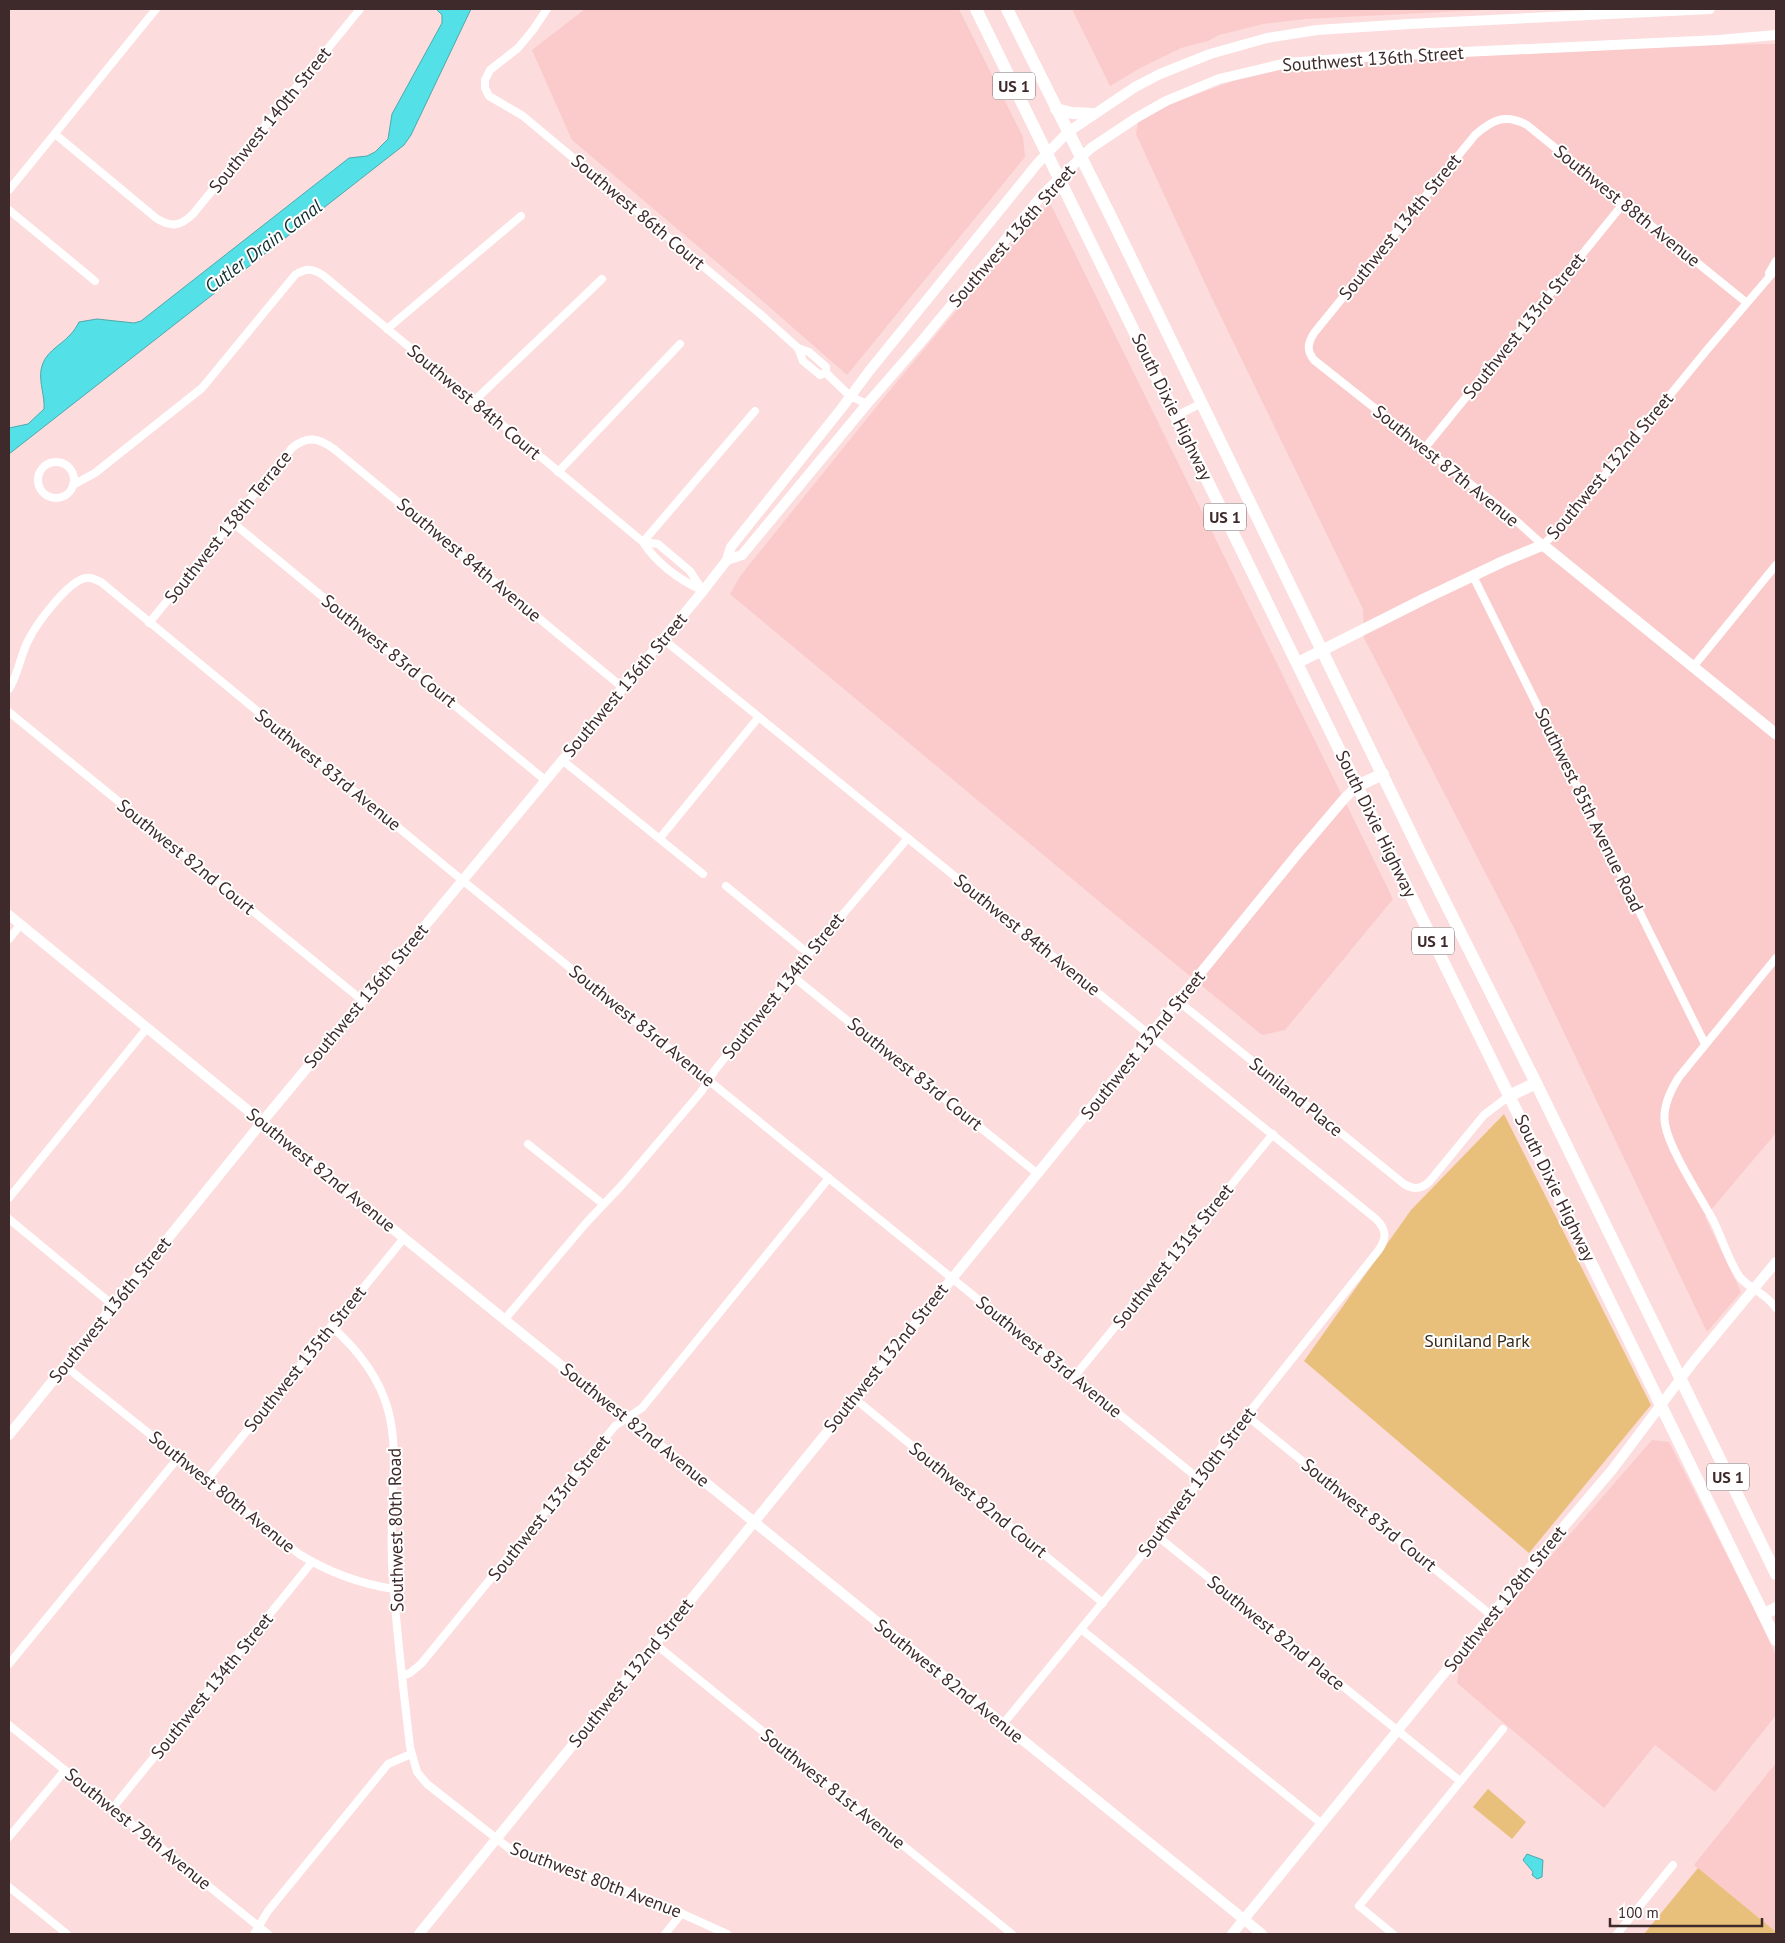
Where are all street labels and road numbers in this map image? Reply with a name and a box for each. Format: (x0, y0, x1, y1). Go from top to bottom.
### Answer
street label: Southwest 136th Street (1282, 41, 1464, 76)
street label: Southwest 140th Street (204, 42, 336, 198)
road number: US 1 (993, 72, 1035, 100)
street label: Southwest 88th Avenue (1550, 140, 1705, 272)
street label: Southwest 86th Court (567, 149, 710, 274)
street label: Southwest 134th Street (1334, 149, 1466, 305)
street label: Southwest 136th Street (943, 160, 1080, 312)
street label: Southwest 133rd Street (1458, 248, 1590, 403)
street label: South Dixie Highway (1127, 329, 1218, 485)
street label: Southwest 84th Court (403, 339, 546, 464)
street label: Southwest 132nd Street (1541, 387, 1678, 544)
street label: Southwest 87th Avenue (1369, 400, 1524, 532)
street label: Southwest 138th Terrace (159, 446, 296, 608)
street label: Southwest 84th Avenue (392, 492, 546, 627)
road number: US 1 (1204, 504, 1246, 530)
street label: Southwest 83rd Court (317, 589, 462, 712)
street label: Southwest 136th Street (557, 608, 692, 762)
street label: Southwest 83rd Avenue (251, 704, 406, 836)
street label: Southwest 85th Avenue Road (1530, 704, 1649, 916)
street label: South Dixie Highway (1331, 746, 1422, 902)
street label: Southwest 82nd Court (113, 794, 260, 919)
street label: Southwest 84th Avenue (950, 869, 1105, 1001)
street label: Southwest 134th Street (717, 908, 849, 1064)
street label: Southwest 136th Street (298, 919, 433, 1073)
road number: US 1 (1412, 928, 1454, 954)
street label: Southwest 83rd Avenue (565, 960, 720, 1092)
street label: Southwest 132nd Street (1075, 965, 1210, 1124)
street label: Southwest 83rd Court (843, 1012, 988, 1135)
street label: Suniland Place (1245, 1052, 1348, 1141)
street label: Southwest 82nd Avenue (242, 1102, 400, 1237)
street label: South Dixie Highway (1510, 1110, 1601, 1266)
street label: Southwest 131st Street (1107, 1179, 1238, 1333)
street label: Southwest 136th Street (44, 1232, 176, 1388)
street label: Southwest 132nd Street (818, 1278, 953, 1437)
street label: Southwest 135th Street (239, 1281, 371, 1437)
street label: Southwest 83rd Avenue (972, 1291, 1127, 1423)
street label: Southwest 82nd Avenue (556, 1357, 714, 1492)
street label: Southwest 130th Street (1133, 1402, 1260, 1561)
street label: Southwest 80th Avenue (145, 1426, 300, 1558)
street label: Southwest 133rd Street (483, 1430, 615, 1585)
street label: Southwest 82nd Court (905, 1437, 1052, 1562)
street label: Southwest 80th Road (383, 1448, 408, 1612)
street label: Southwest 83rd Court (1297, 1453, 1442, 1576)
road number: US 1 (1707, 1464, 1749, 1490)
street label: Southwest 128th Street (1439, 1521, 1571, 1677)
street label: Southwest 82nd Place (1203, 1570, 1350, 1695)
street label: Southwest 132nd Street (563, 1593, 698, 1752)
street label: Southwest 134th Street (146, 1608, 278, 1764)
street label: Southwest 82nd Avenue (870, 1613, 1028, 1748)
street label: Southwest 81st Avenue (756, 1723, 910, 1854)
street label: Southwest 79th Avenue (61, 1763, 216, 1895)
street label: Southwest 80th Avenue (507, 1836, 685, 1923)

